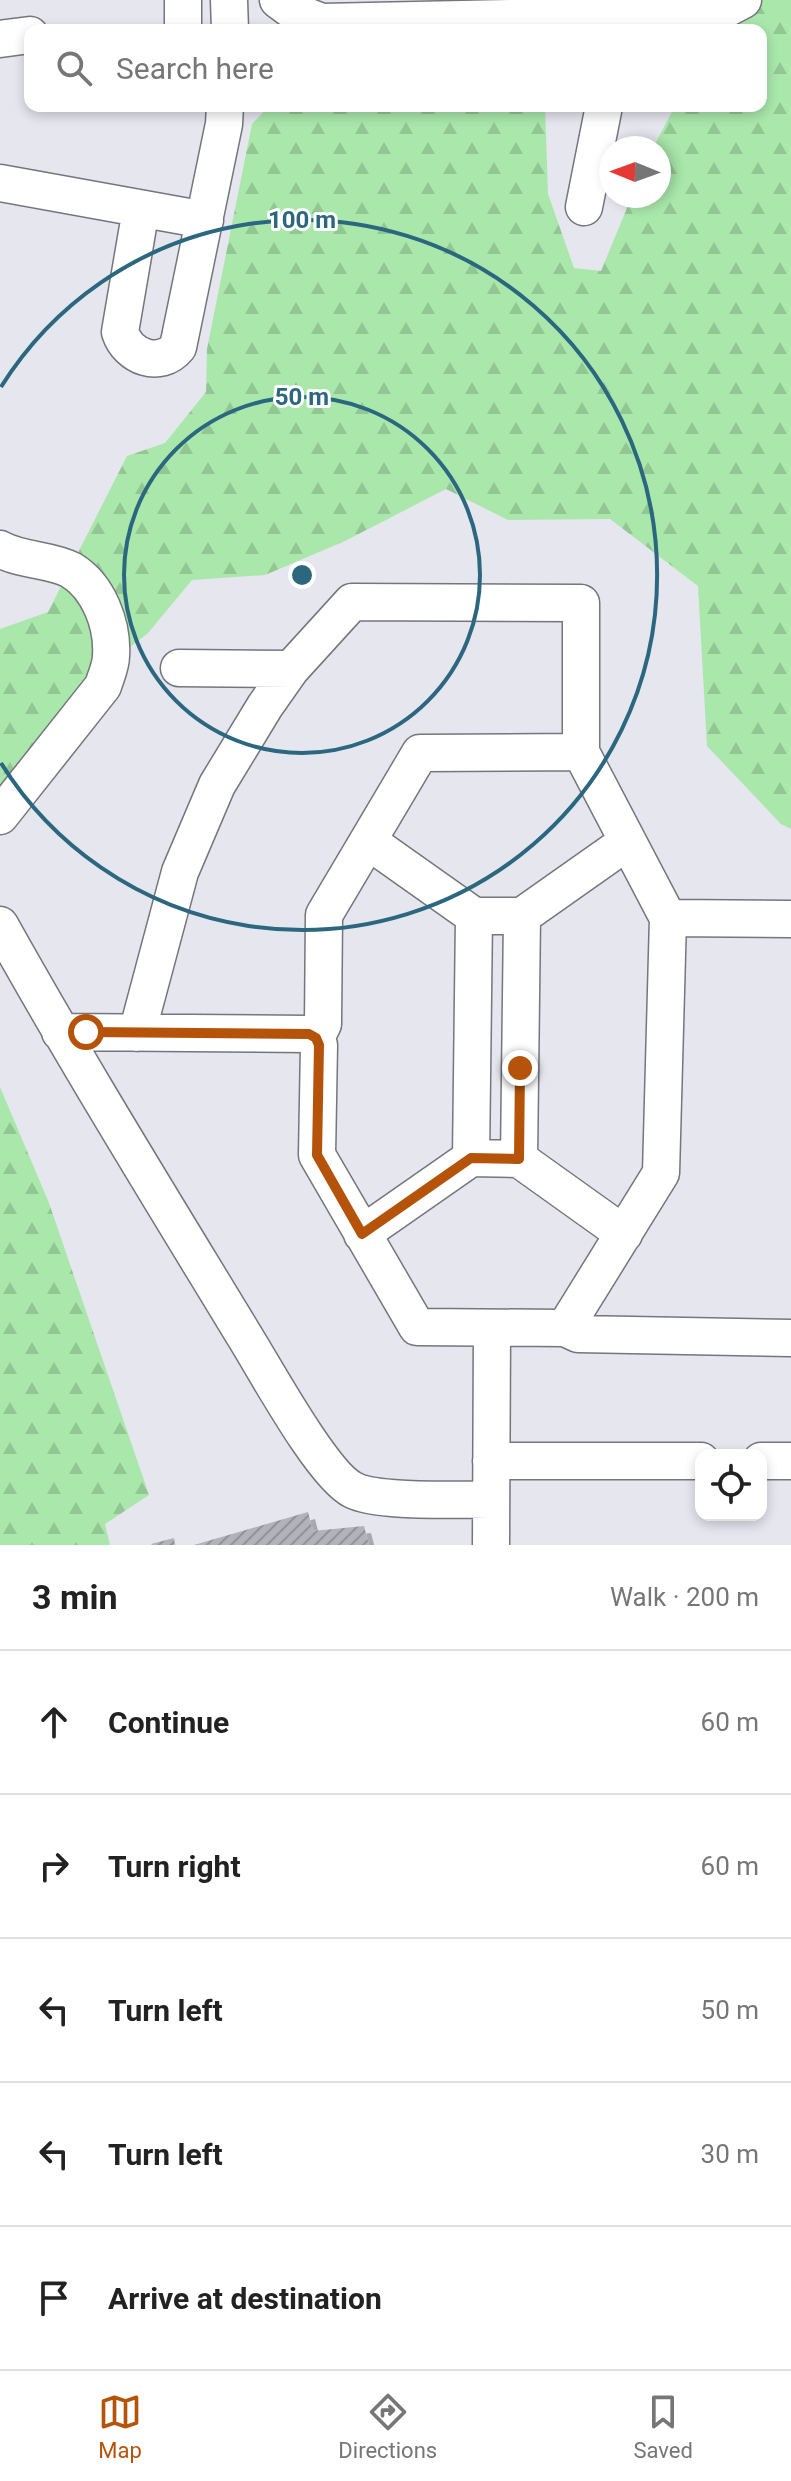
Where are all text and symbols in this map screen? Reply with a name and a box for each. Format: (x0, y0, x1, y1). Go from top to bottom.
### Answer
search box (24, 24, 767, 112)
icon: search (52, 46, 96, 90)
text: Search here (116, 51, 274, 86)
north arrow (599, 136, 671, 208)
text: 100 m (268, 206, 336, 234)
text: 50 m (275, 383, 329, 411)
centre of rings (288, 561, 316, 589)
route start (68, 1014, 104, 1050)
route end (502, 1050, 538, 1086)
map controls (695, 1449, 767, 1521)
button: locate (695, 1449, 767, 1521)
text: 3 min (32, 1577, 117, 1617)
text: Walk · 200 m (610, 1582, 759, 1612)
icon: ahead (32, 1700, 76, 1744)
text: Continue (108, 1705, 229, 1740)
text: 60 m (701, 1707, 759, 1737)
icon: right (32, 1844, 76, 1888)
text: Turn right (108, 1849, 241, 1884)
text: 60 m (701, 1851, 759, 1881)
icon: left (32, 1988, 76, 2032)
text: Turn left (108, 1993, 223, 2028)
text: 50 m (701, 1995, 759, 2025)
icon: left (32, 2132, 76, 2176)
text: Turn left (108, 2137, 223, 2172)
text: 30 m (701, 2139, 759, 2169)
icon: arrive (32, 2276, 76, 2320)
text: Arrive at destination (108, 2281, 382, 2316)
tab: Map (98, 2390, 142, 2463)
tab: Directions (338, 2390, 437, 2463)
tab: Saved (633, 2390, 693, 2463)

